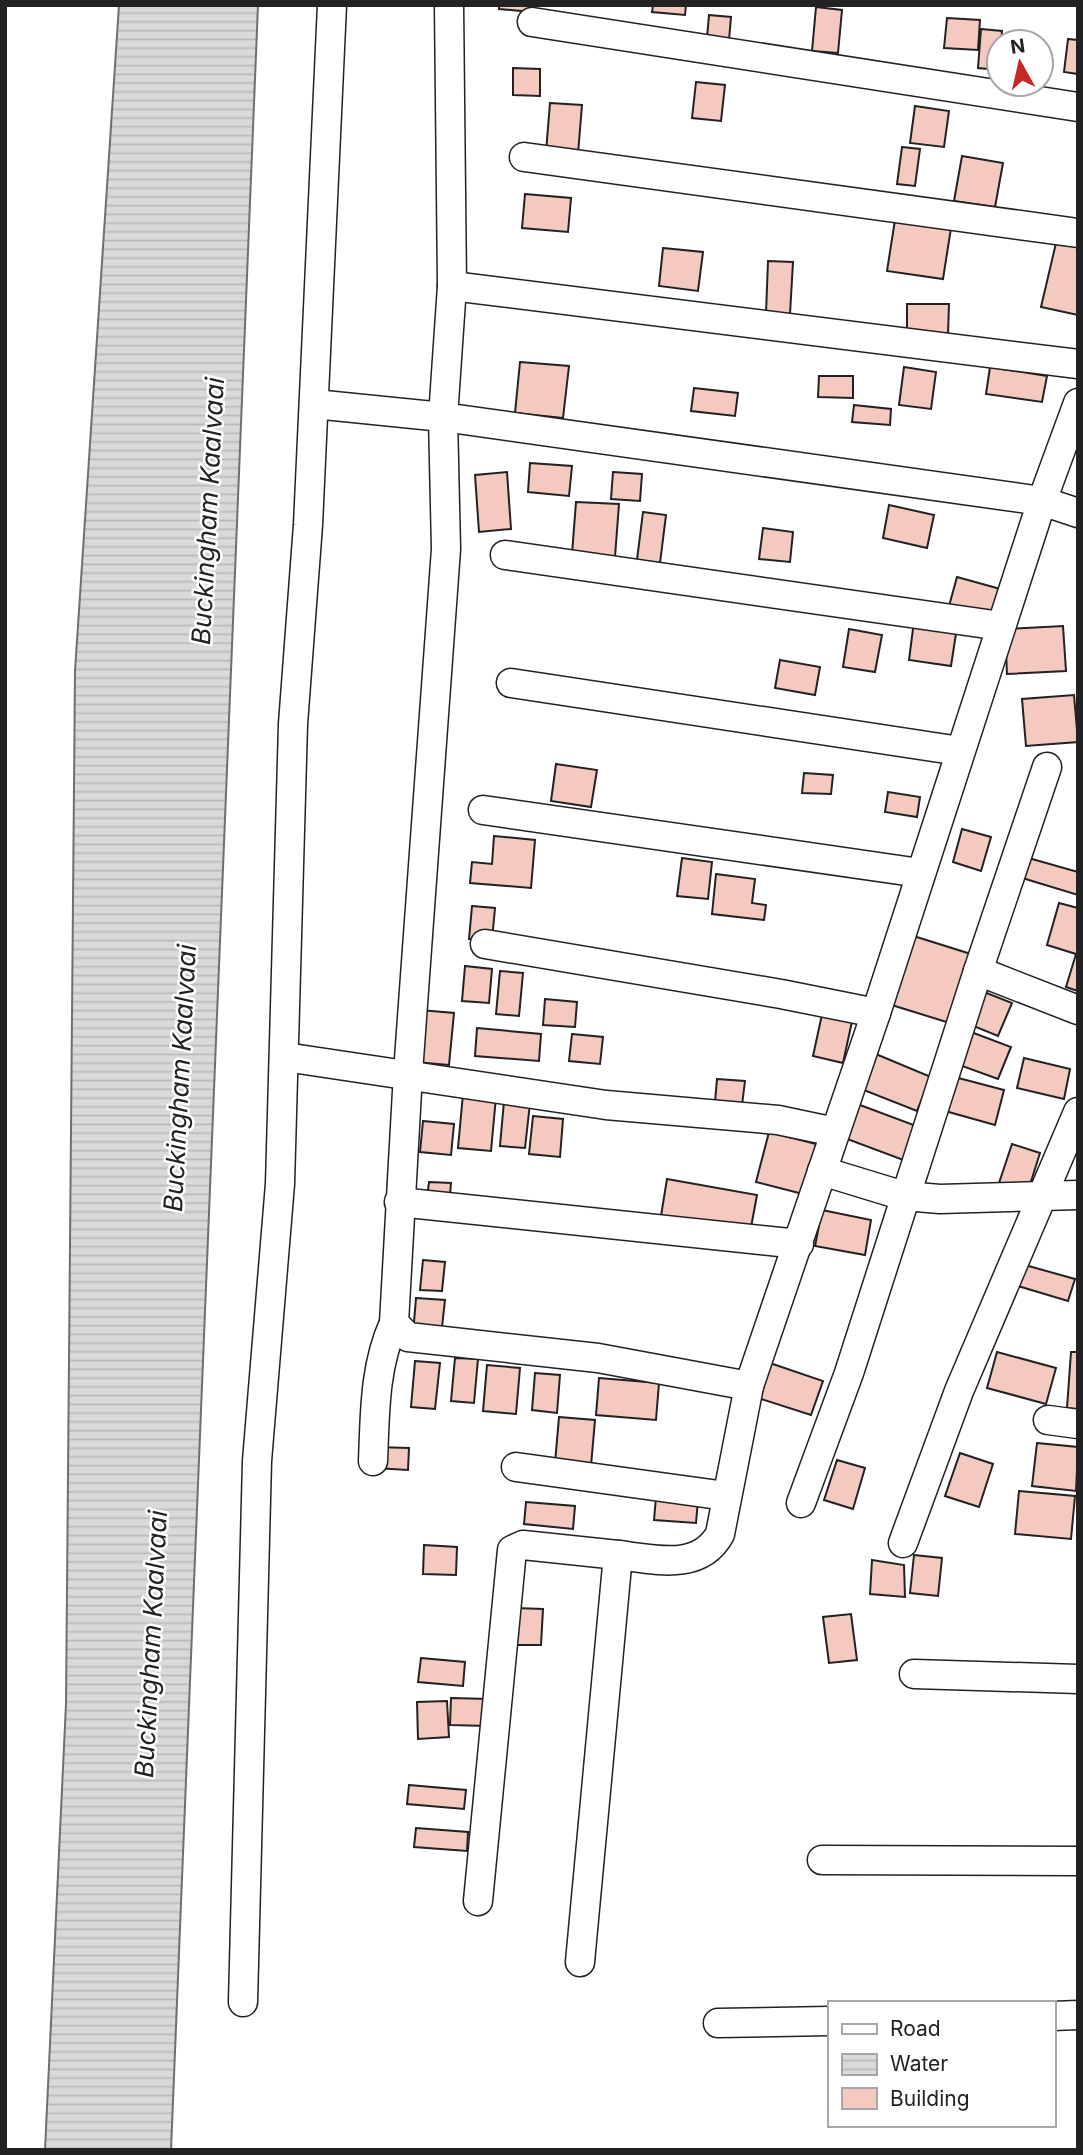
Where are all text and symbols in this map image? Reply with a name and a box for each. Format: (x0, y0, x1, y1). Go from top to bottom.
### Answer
north arrow (985, 28, 1055, 98)
text: N (1009, 34, 1026, 59)
water label: Buckingham Kaalvaai (185, 376, 230, 645)
water label: Buckingham Kaalvaai (157, 943, 202, 1212)
water label: Buckingham Kaalvaai (128, 1509, 173, 1778)
legend (828, 2001, 1055, 2127)
text: Road (890, 2016, 941, 2041)
text: Water (890, 2051, 948, 2076)
text: Building (890, 2086, 970, 2111)

